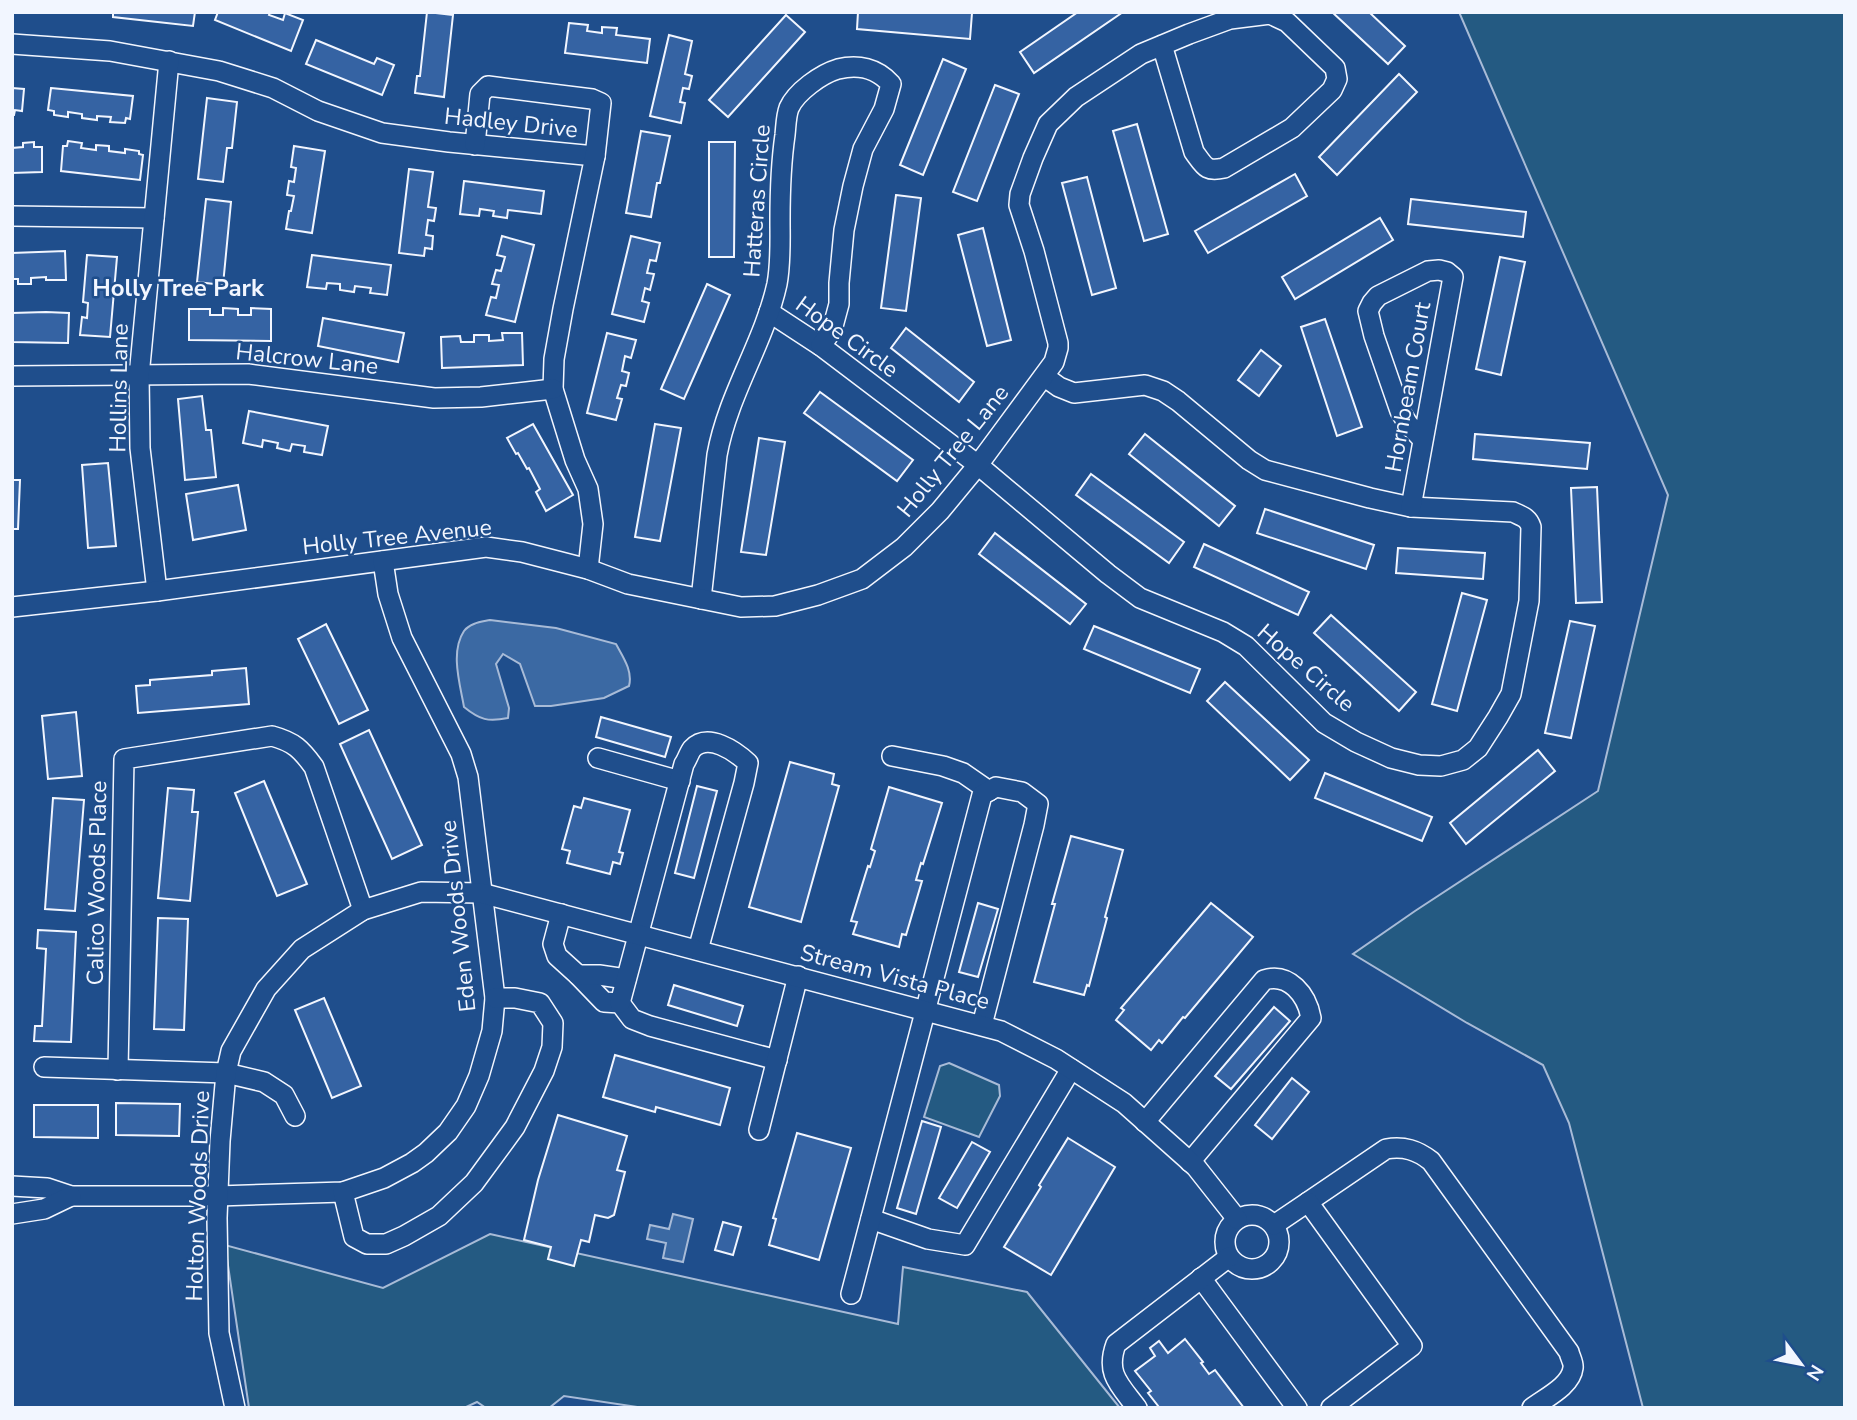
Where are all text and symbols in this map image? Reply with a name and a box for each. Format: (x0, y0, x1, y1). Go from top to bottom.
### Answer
street label: Hadley Drive (443, 101, 579, 145)
street label: Hatteras Circle (736, 123, 778, 279)
district label: Holly Tree Park (92, 272, 265, 304)
street label: Hope Circle (789, 289, 905, 385)
street label: Hornbeam Court (1378, 299, 1438, 475)
street label: Hollins Lane (102, 323, 136, 453)
street label: Halcrow Lane (234, 336, 380, 382)
street label: Holly Tree Lane (890, 378, 1016, 524)
street label: Holly Tree Avenue (301, 512, 493, 562)
street label: Hope Circle (1250, 617, 1362, 719)
street label: Calico Woods Place (80, 780, 114, 986)
street label: Eden Woods Drive (433, 819, 483, 1013)
street label: Stream Vista Place (797, 937, 993, 1017)
street label: Holton Woods Drive (179, 1090, 217, 1302)
north arrow (1766, 1329, 1836, 1399)
text: N (1800, 1360, 1829, 1385)

